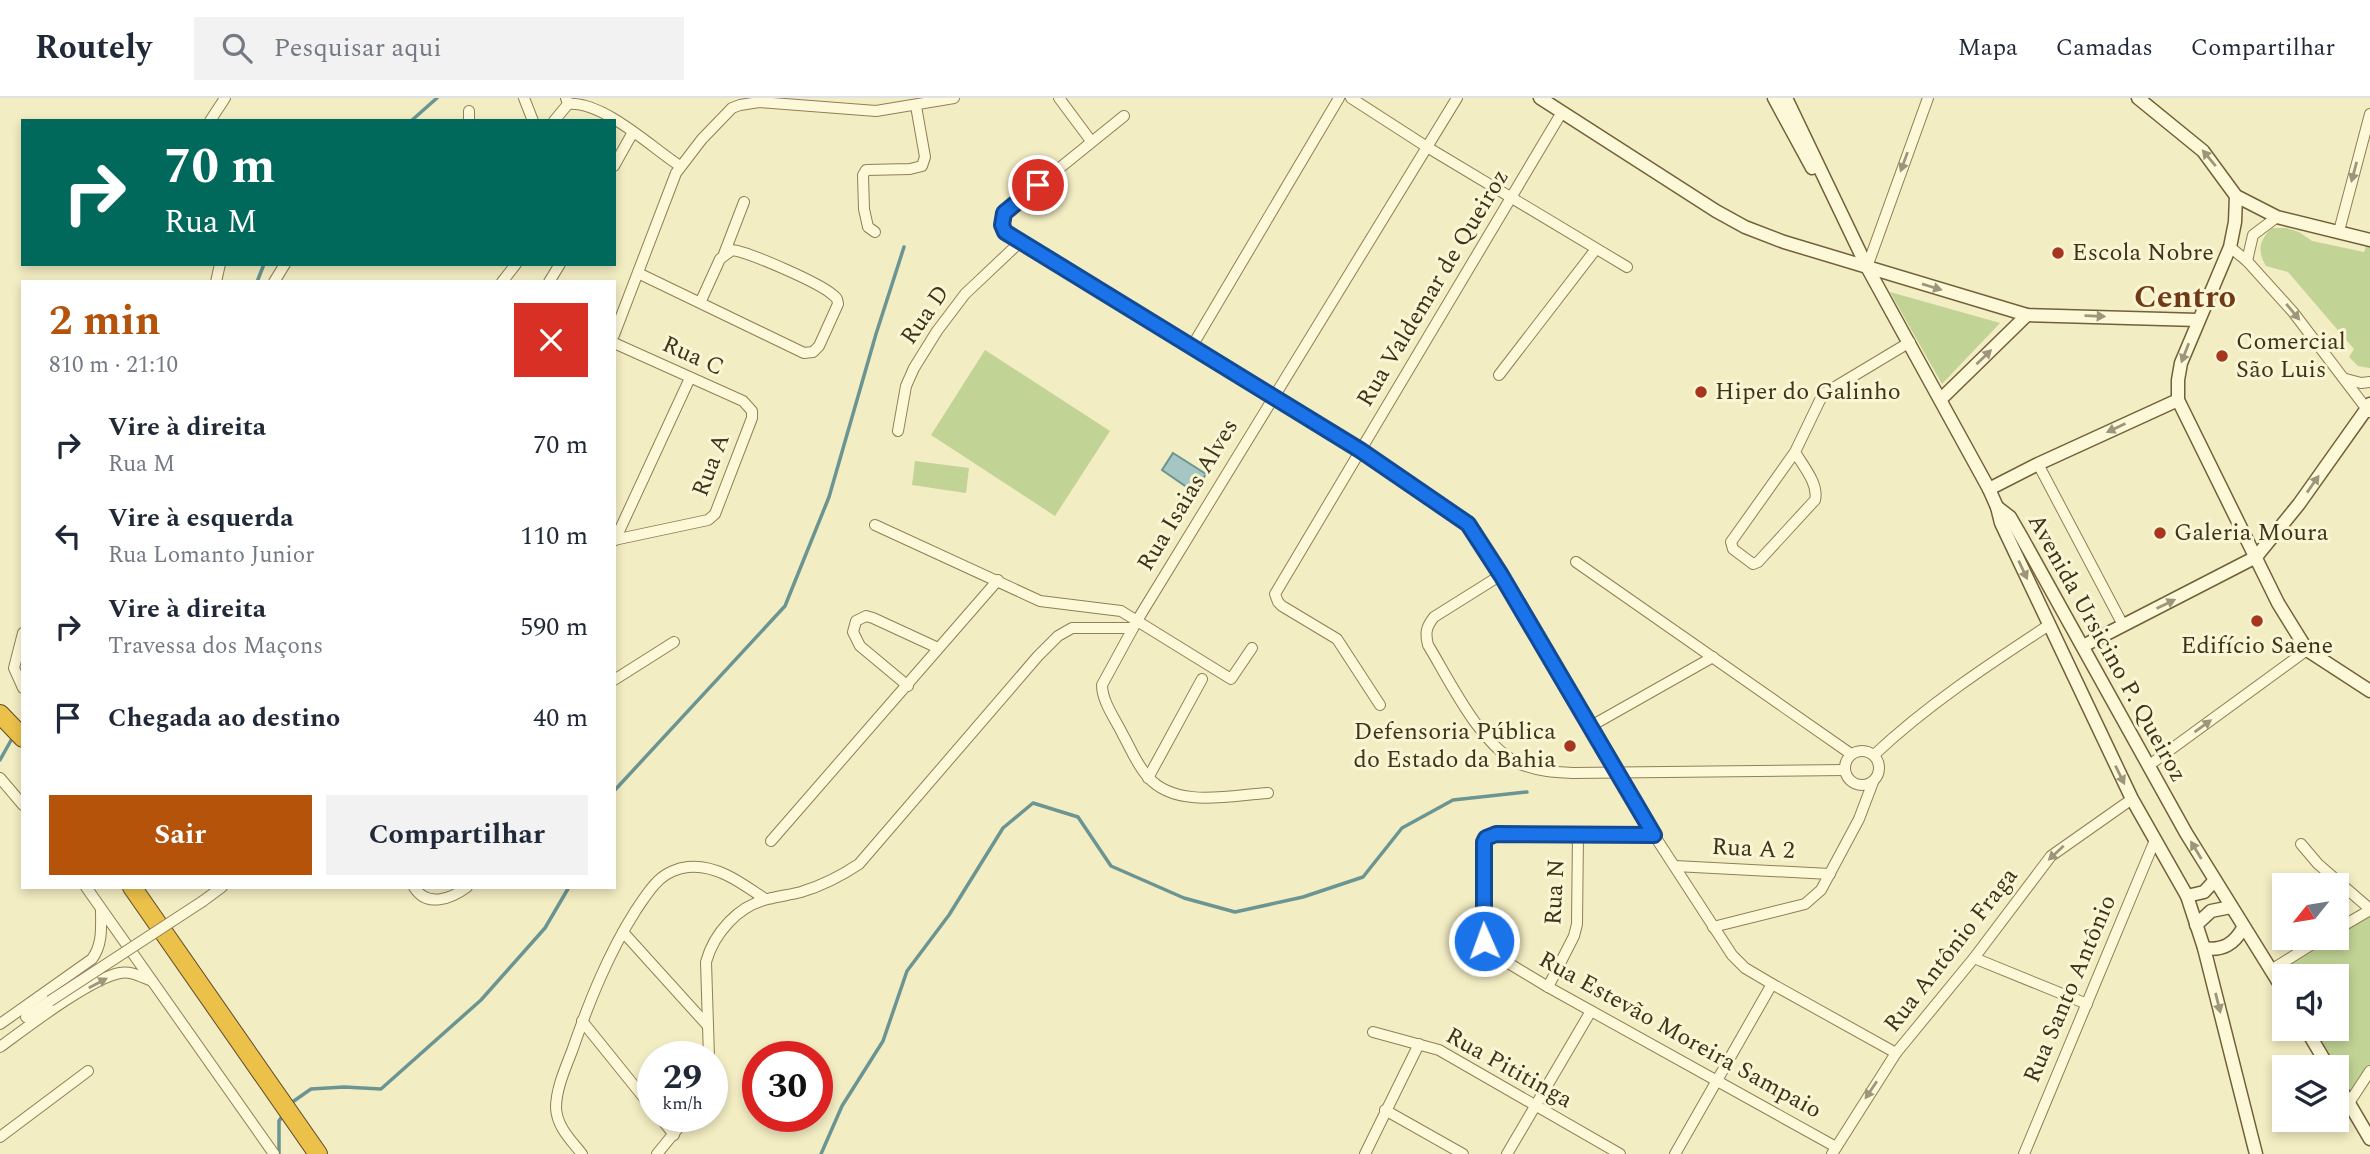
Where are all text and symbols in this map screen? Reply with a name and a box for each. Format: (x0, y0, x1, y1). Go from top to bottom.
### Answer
search box (194, 17, 684, 80)
text: Routely (35, 23, 152, 73)
text: Pesquisar aqui (274, 28, 442, 68)
icon: search (218, 29, 256, 67)
text: Mapa (1958, 30, 2018, 66)
text: Camadas (2056, 30, 2153, 66)
text: Compartilhar (2191, 30, 2335, 66)
text: 70 m (164, 130, 275, 205)
icon: right (49, 147, 140, 238)
one-way arrow (2202, 149, 2217, 166)
one-way arrow (1898, 151, 1909, 172)
pin (1008, 155, 1068, 215)
street label: Rua Valdemar de Queiroz (1348, 162, 1518, 414)
one-way arrow (2349, 162, 2359, 183)
icon: arrive (1019, 166, 1057, 204)
text: Rua M (164, 198, 257, 247)
place label: Escola Nobre (2072, 235, 2214, 271)
marker: Escola Nobre (2050, 245, 2066, 261)
district label: Centro (2134, 273, 2236, 322)
street label: Rua D (891, 278, 959, 352)
one-way arrow (1922, 282, 1943, 292)
text: 2 min (49, 290, 161, 353)
button: close (514, 303, 588, 377)
one-way arrow (2285, 303, 2300, 321)
one-way arrow (2085, 310, 2107, 321)
place label: Comercial São Luis (2236, 324, 2346, 388)
street label: Rua C (656, 326, 730, 386)
one-way arrow (2180, 343, 2191, 364)
text: 810 m · 21:10 (49, 348, 178, 383)
marker: Comercial São Luis (2214, 348, 2230, 364)
one-way arrow (1975, 350, 1992, 366)
place label: Hiper do Galinho (1715, 374, 1901, 410)
marker: Hiper do Galinho (1693, 384, 1709, 400)
text: Vire à direita (108, 407, 266, 447)
street label: Rua Isaias Alves (1128, 412, 1248, 578)
one-way arrow (2106, 422, 2126, 434)
text: 70 m (533, 425, 588, 465)
icon: right (49, 426, 87, 464)
street label: Rua A (683, 428, 739, 502)
text: Rua M (108, 447, 175, 482)
one-way arrow (2306, 475, 2319, 494)
text: Vire à esquerda (108, 498, 294, 538)
street label: Avenida Ursicino P. Queiroz (2018, 507, 2196, 789)
place label: Galeria Moura (2174, 515, 2329, 551)
text: 110 m (520, 516, 588, 556)
icon: left (49, 517, 87, 555)
marker: Galeria Moura (2152, 525, 2168, 541)
text: Rua Lomanto Junior (108, 538, 314, 573)
one-way arrow (2017, 560, 2029, 580)
text: Vire à direita (108, 589, 266, 629)
one-way arrow (2156, 598, 2176, 609)
text: 590 m (520, 607, 588, 647)
icon: right (49, 608, 87, 646)
marker: Edifício Saene (2249, 613, 2265, 629)
place label: Edifício Saene (2181, 628, 2333, 664)
text: Travessa dos Maçons (108, 629, 323, 664)
text: Chegada ao destino (108, 698, 340, 738)
text: 40 m (533, 698, 588, 738)
icon: arrive (49, 699, 87, 737)
place label: Defensoria Pública do Estado da Bahia (1354, 714, 1556, 778)
one-way arrow (2194, 719, 2212, 733)
marker: Defensoria Pública do Estado da Bahia (1562, 738, 1578, 754)
one-way arrow (2115, 765, 2126, 785)
button: Sair (49, 795, 312, 875)
button: Compartilhar (326, 795, 588, 875)
street label: Rua A 2 (1711, 829, 1795, 869)
one-way arrow (2190, 840, 2202, 859)
one-way arrow (2048, 844, 2065, 860)
street label: Rua N (1535, 858, 1575, 926)
street label: Rua Antônio Fraga (1875, 860, 2027, 1040)
north arrow (2272, 873, 2348, 950)
map controls (2272, 873, 2349, 1132)
street label: Rua Santo Antônio (2014, 889, 2126, 1089)
position arrow (1447, 904, 1521, 978)
street label: Rua Estevão Moreira Sampaio (1532, 942, 1828, 1128)
button: sound (2272, 964, 2349, 1041)
one-way arrow (88, 977, 108, 989)
one-way arrow (2213, 993, 2224, 1015)
street label: Rua Pititinga (1439, 1018, 1579, 1118)
speed limit sign: 30 (742, 1041, 833, 1132)
text: 29 (663, 1051, 702, 1104)
button: layers (2272, 1055, 2349, 1132)
one-way arrow (1865, 1080, 1878, 1100)
text: km/h (662, 1090, 703, 1117)

